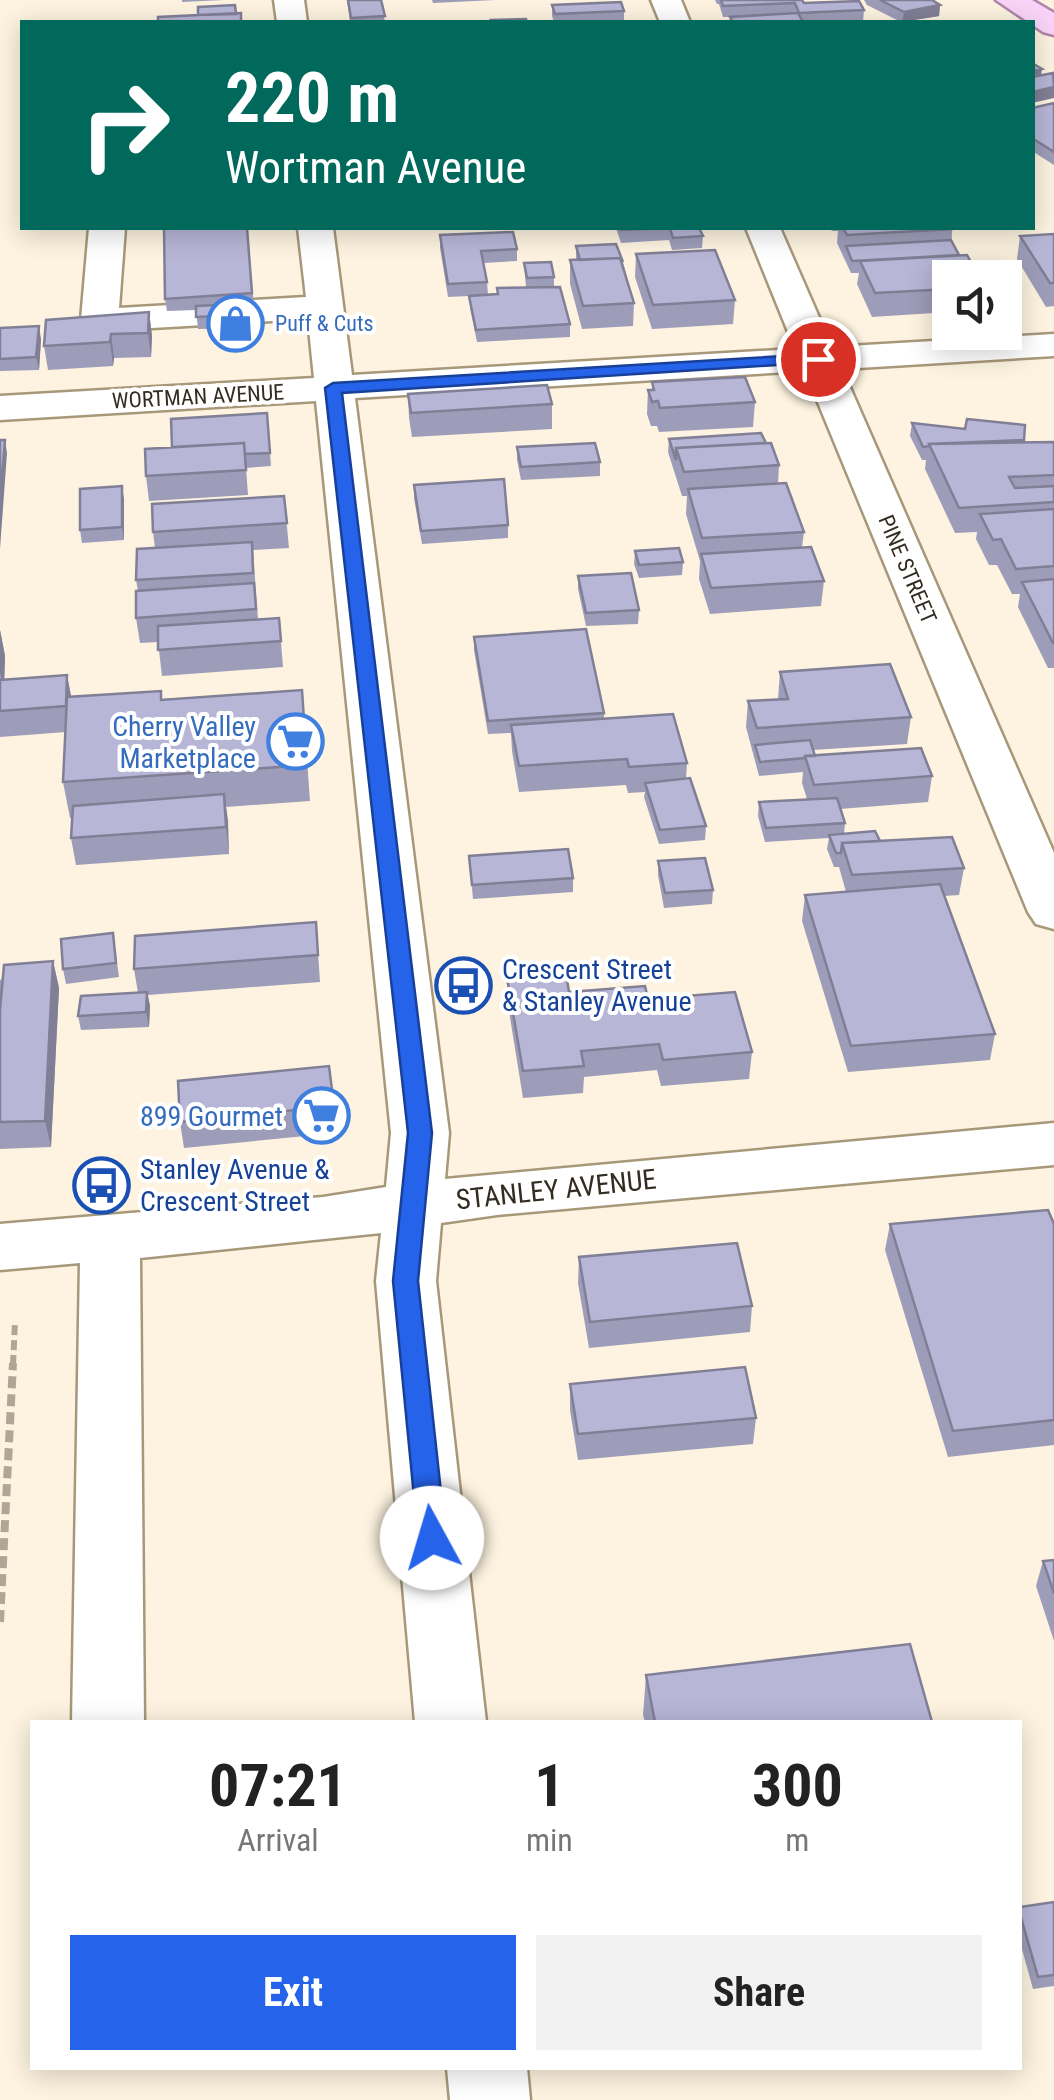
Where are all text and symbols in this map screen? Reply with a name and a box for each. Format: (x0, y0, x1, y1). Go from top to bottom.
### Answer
text: 220 m (225, 57, 399, 139)
icon: right (60, 60, 190, 190)
text: Wortman Avenue (225, 141, 526, 194)
map controls (932, 260, 1022, 350)
button: sound (932, 260, 1022, 350)
shop icon: Puff & Cuts (206, 293, 266, 353)
place label: Puff & Cuts (275, 311, 373, 336)
pin (776, 317, 861, 402)
icon: arrive (791, 332, 846, 387)
street label: WORTMAN AVENUE (111, 380, 285, 413)
street label: PINE STREET (873, 511, 942, 627)
place label: Cherry Valley Marketplace (112, 710, 256, 775)
supermarket icon: Cherry Valley Marketplace (265, 712, 325, 772)
place label: Crescent Street & Stanley Avenue (502, 953, 692, 1018)
bus stop icon: Crescent Street & Stanley Avenue (433, 955, 493, 1015)
supermarket icon: 899 Gourmet (292, 1086, 352, 1146)
place label: 899 Gourmet (140, 1100, 283, 1133)
place label: Stanley Avenue & Crescent Street (140, 1153, 330, 1218)
bus stop icon: Stanley Avenue & Crescent Street (71, 1155, 131, 1215)
street label: STANLEY AVENUE (454, 1163, 658, 1216)
position arrow (380, 1486, 484, 1590)
text: 07:21 (209, 1750, 347, 1821)
text: 1 (534, 1750, 565, 1821)
text: 300 (752, 1750, 843, 1821)
text: Arrival (237, 1821, 319, 1859)
text: min (526, 1821, 573, 1859)
text: m (785, 1821, 809, 1859)
button: Exit (70, 1935, 516, 2050)
button: Share (536, 1935, 982, 2050)

